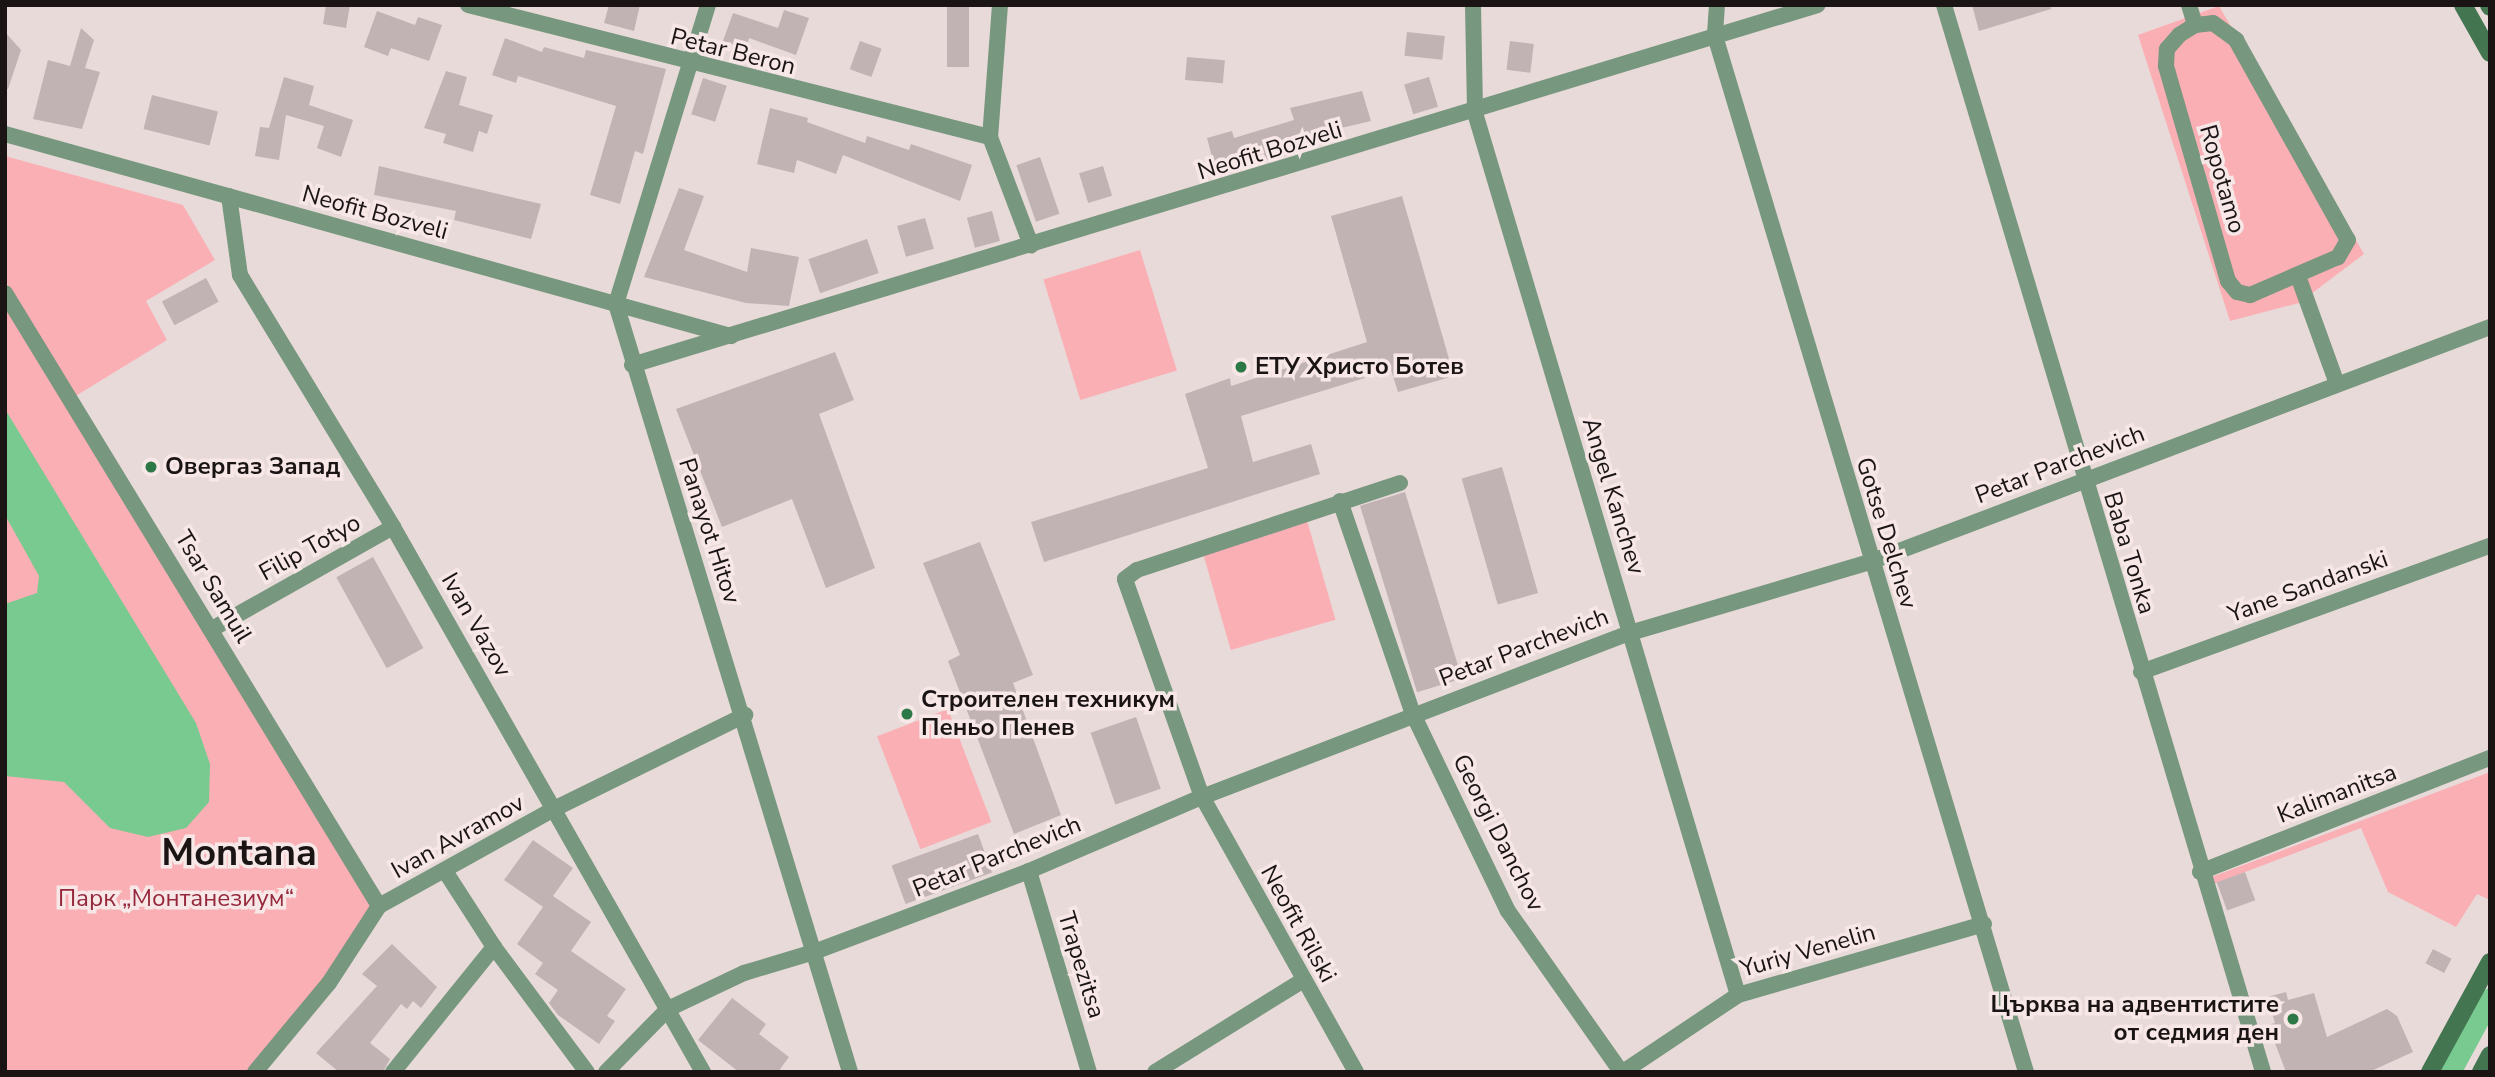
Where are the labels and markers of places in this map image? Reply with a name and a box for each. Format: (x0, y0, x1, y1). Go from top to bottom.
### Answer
place label: ЕТУ Христо Ботев (1255, 353, 1464, 381)
marker: ЕТУ Христо Ботев (1233, 359, 1249, 375)
place label: Овергаз Запад (165, 453, 340, 481)
marker: Овергаз Запад (143, 459, 159, 475)
place label: Строителен техникум Пеньо Пенев (921, 686, 1175, 742)
marker: Строителен техникум Пеньо Пенев (899, 706, 915, 722)
place label: Църква на адвентистите от седмия ден (1990, 991, 2279, 1047)
marker: Църква на адвентистите от седмия ден (2285, 1011, 2301, 1027)

